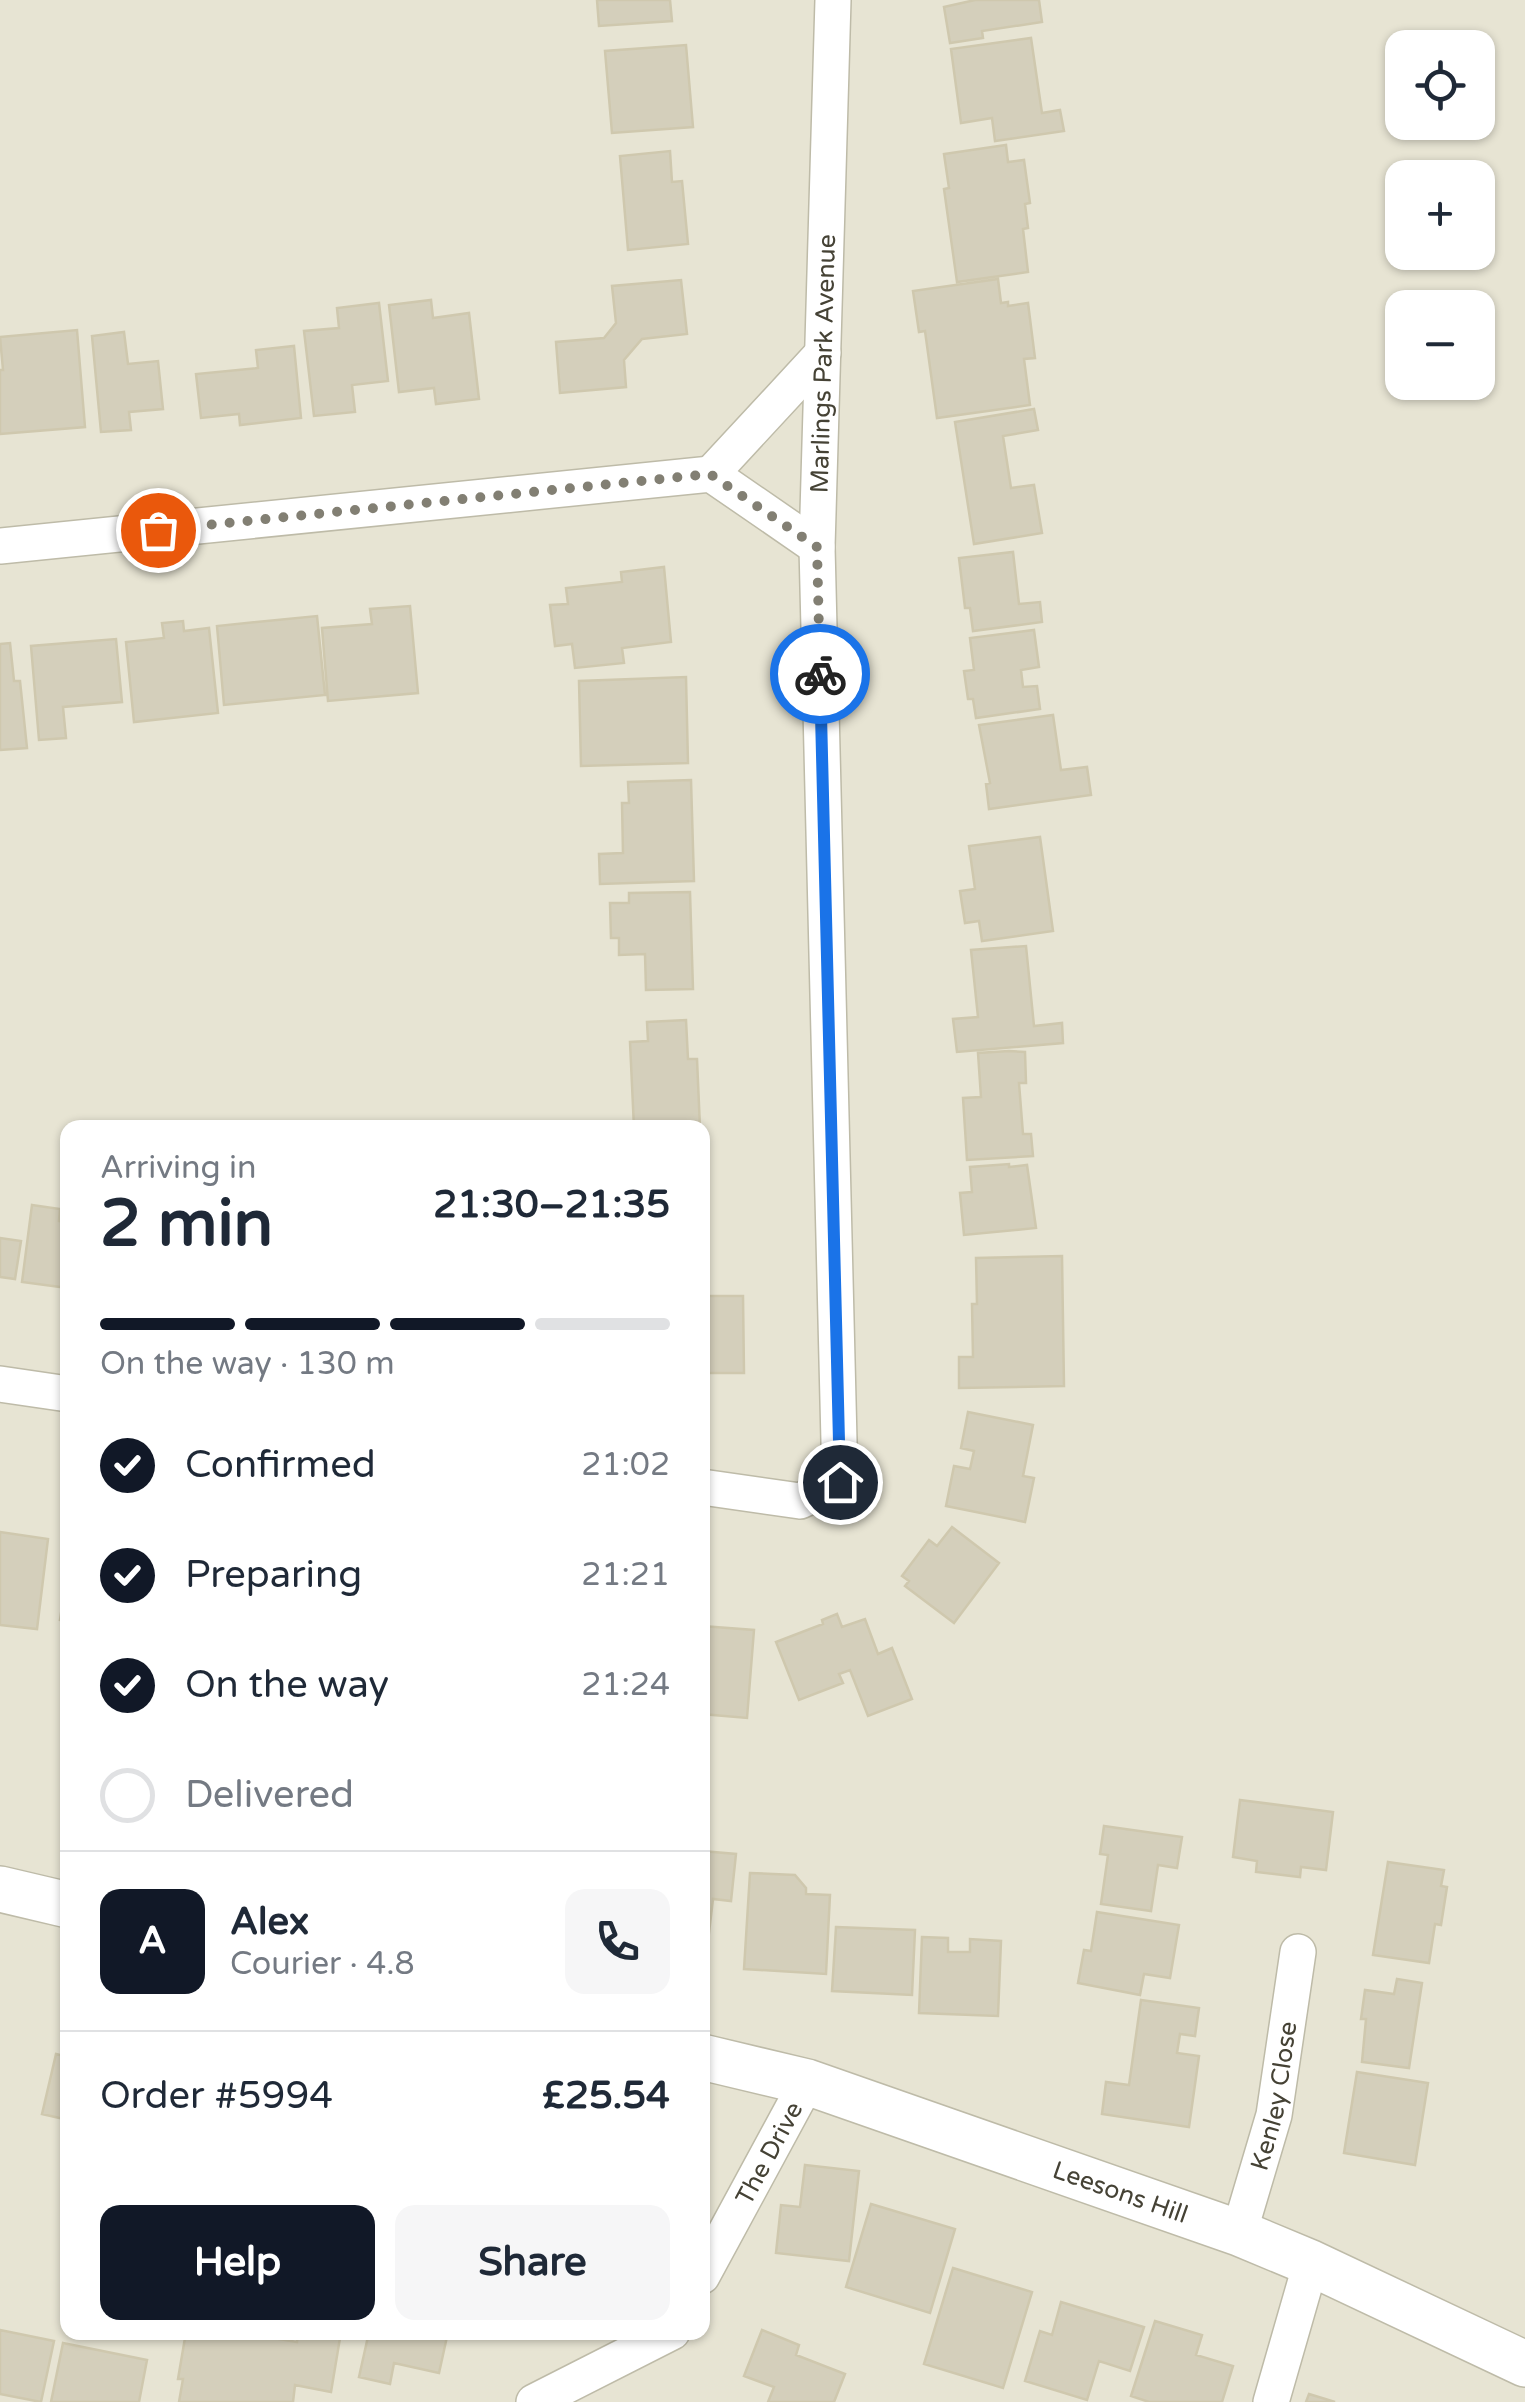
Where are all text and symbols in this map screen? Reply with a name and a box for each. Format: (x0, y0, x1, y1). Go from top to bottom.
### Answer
map controls (1385, 30, 1495, 400)
button: locate (1385, 30, 1495, 140)
button: + (1385, 160, 1495, 270)
street label: Marlings Park Avenue (805, 234, 842, 494)
button: − (1385, 290, 1495, 400)
pin (116, 488, 201, 573)
icon: bag (131, 503, 186, 558)
courier (770, 624, 870, 724)
icon: bike (793, 647, 848, 702)
text: Arriving in (100, 1149, 257, 1187)
text: 21:30–21:35 (433, 1182, 670, 1228)
text: 2 min (100, 1185, 273, 1264)
text: On the way · 130 m (100, 1345, 395, 1383)
icon: check (100, 1438, 155, 1493)
pin (798, 1440, 883, 1525)
text: Confirmed (185, 1442, 376, 1488)
text: 21:02 (581, 1446, 670, 1484)
icon: home (813, 1455, 868, 1510)
icon: check (100, 1548, 155, 1603)
text: Preparing (185, 1552, 362, 1598)
text: 21:21 (581, 1556, 670, 1594)
icon: check (100, 1658, 155, 1713)
text: On the way (185, 1662, 389, 1708)
text: 21:24 (581, 1666, 670, 1704)
text: Delivered (185, 1772, 354, 1818)
button: phone (565, 1889, 670, 1994)
text: Alex (230, 1899, 309, 1945)
text: A (138, 1918, 167, 1964)
text: Courier · 4.8 (230, 1945, 415, 1983)
street label: Kenley Close (1244, 2019, 1304, 2174)
text: Order #5994 (100, 2073, 333, 2119)
text: £25.54 (542, 2073, 670, 2119)
street label: The Drive (730, 2097, 810, 2210)
street label: Leesons Hill (1049, 2155, 1192, 2230)
button: Help (100, 2205, 375, 2320)
button: Share (395, 2205, 670, 2320)

